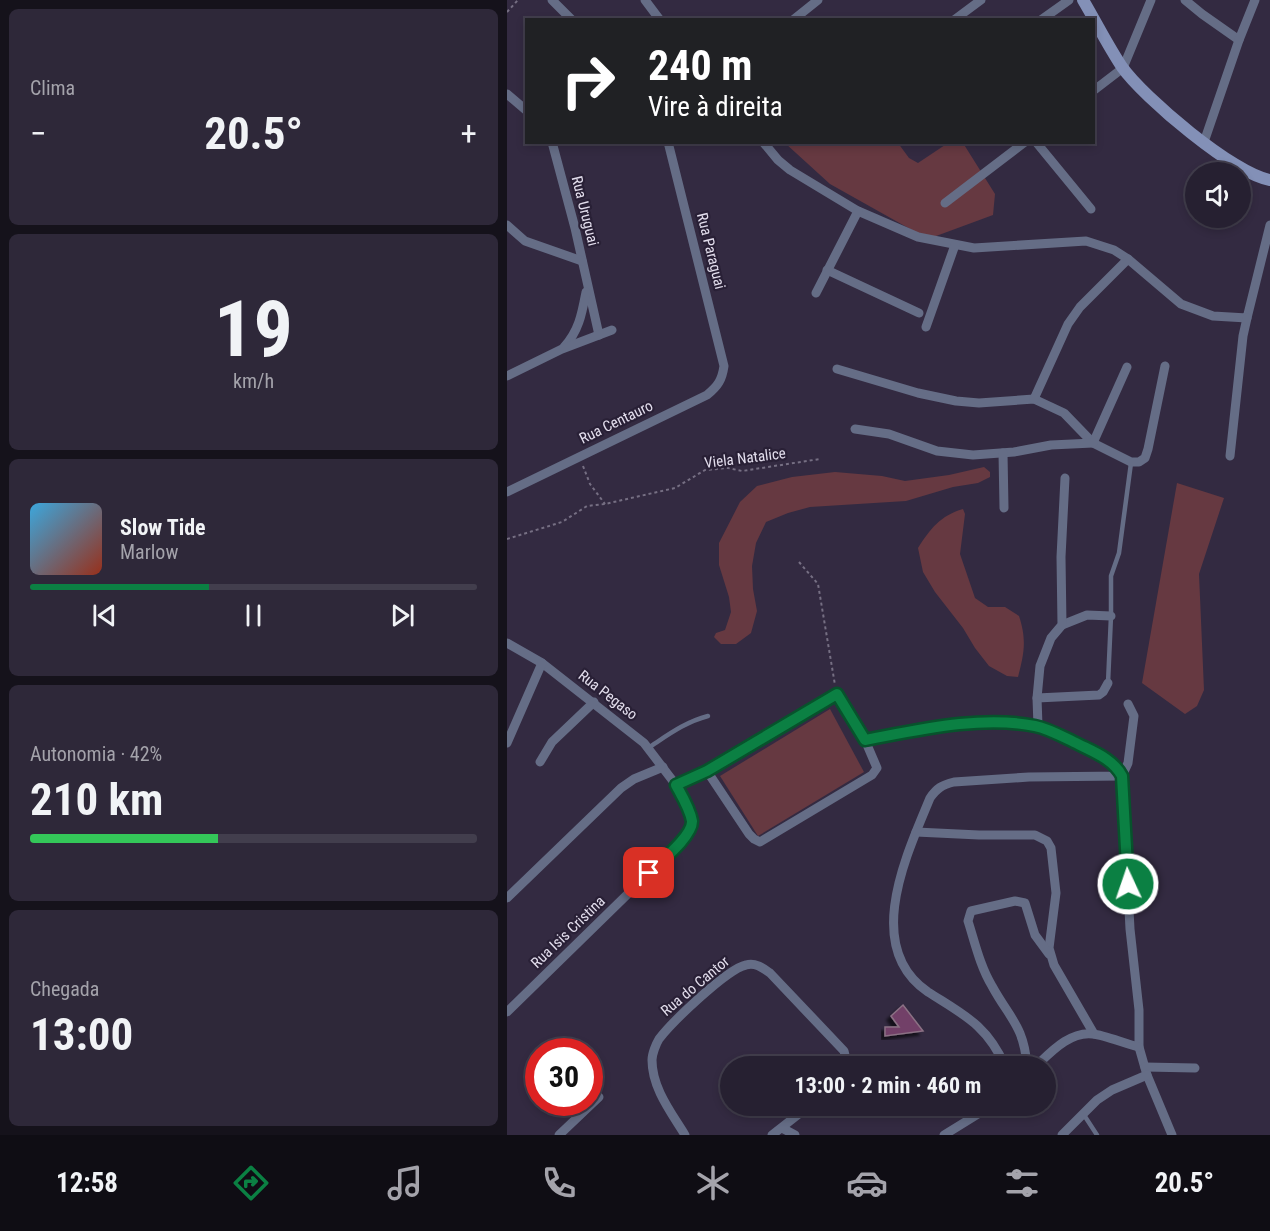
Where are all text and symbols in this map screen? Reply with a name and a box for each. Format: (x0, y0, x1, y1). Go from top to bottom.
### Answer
text: 240 m (648, 41, 753, 90)
icon: right (549, 42, 627, 120)
text: Clima (30, 76, 75, 100)
text: Vire à direita (648, 91, 783, 123)
text: 20.5° (204, 107, 303, 160)
text: − (30, 114, 47, 153)
text: + (461, 114, 477, 153)
map controls (1185, 162, 1251, 228)
button: sound (1185, 162, 1251, 228)
street label: Rua Uruguai (568, 174, 602, 248)
street label: Rua Paraguai (693, 211, 729, 291)
text: 19 (214, 284, 293, 375)
text: km/h (233, 369, 274, 393)
street label: Rua Centauro (576, 396, 656, 448)
street label: Viela Natalice (703, 444, 787, 472)
text: Slow Tide (120, 515, 206, 540)
text: Marlow (120, 540, 178, 564)
icon: previous (88, 599, 121, 632)
icon: pause (237, 599, 270, 632)
icon: next (386, 599, 419, 632)
street label: Rua Pegaso (575, 666, 641, 724)
text: Autonomia · 42% (30, 742, 162, 766)
text: 210 km (30, 773, 163, 826)
pin (623, 847, 674, 898)
position arrow (1096, 852, 1160, 916)
icon: arrive (632, 856, 665, 889)
street label: Rua Isis Cristina (527, 892, 609, 972)
street label: Rua do Cantor (657, 952, 733, 1020)
text: Chegada (30, 977, 99, 1001)
text: 13:00 (30, 1008, 133, 1061)
speed limit sign: 30 (525, 1038, 603, 1116)
text: 13:00 · 2 min · 460 m (795, 1073, 981, 1098)
icon: directions (230, 1162, 272, 1204)
icon: music (384, 1162, 426, 1204)
icon: phone (538, 1162, 580, 1204)
icon: climate (692, 1162, 734, 1204)
icon: car (846, 1162, 888, 1204)
icon: filters (1001, 1162, 1043, 1204)
text: 12:58 (56, 1167, 118, 1199)
text: 20.5° (1155, 1167, 1214, 1199)

